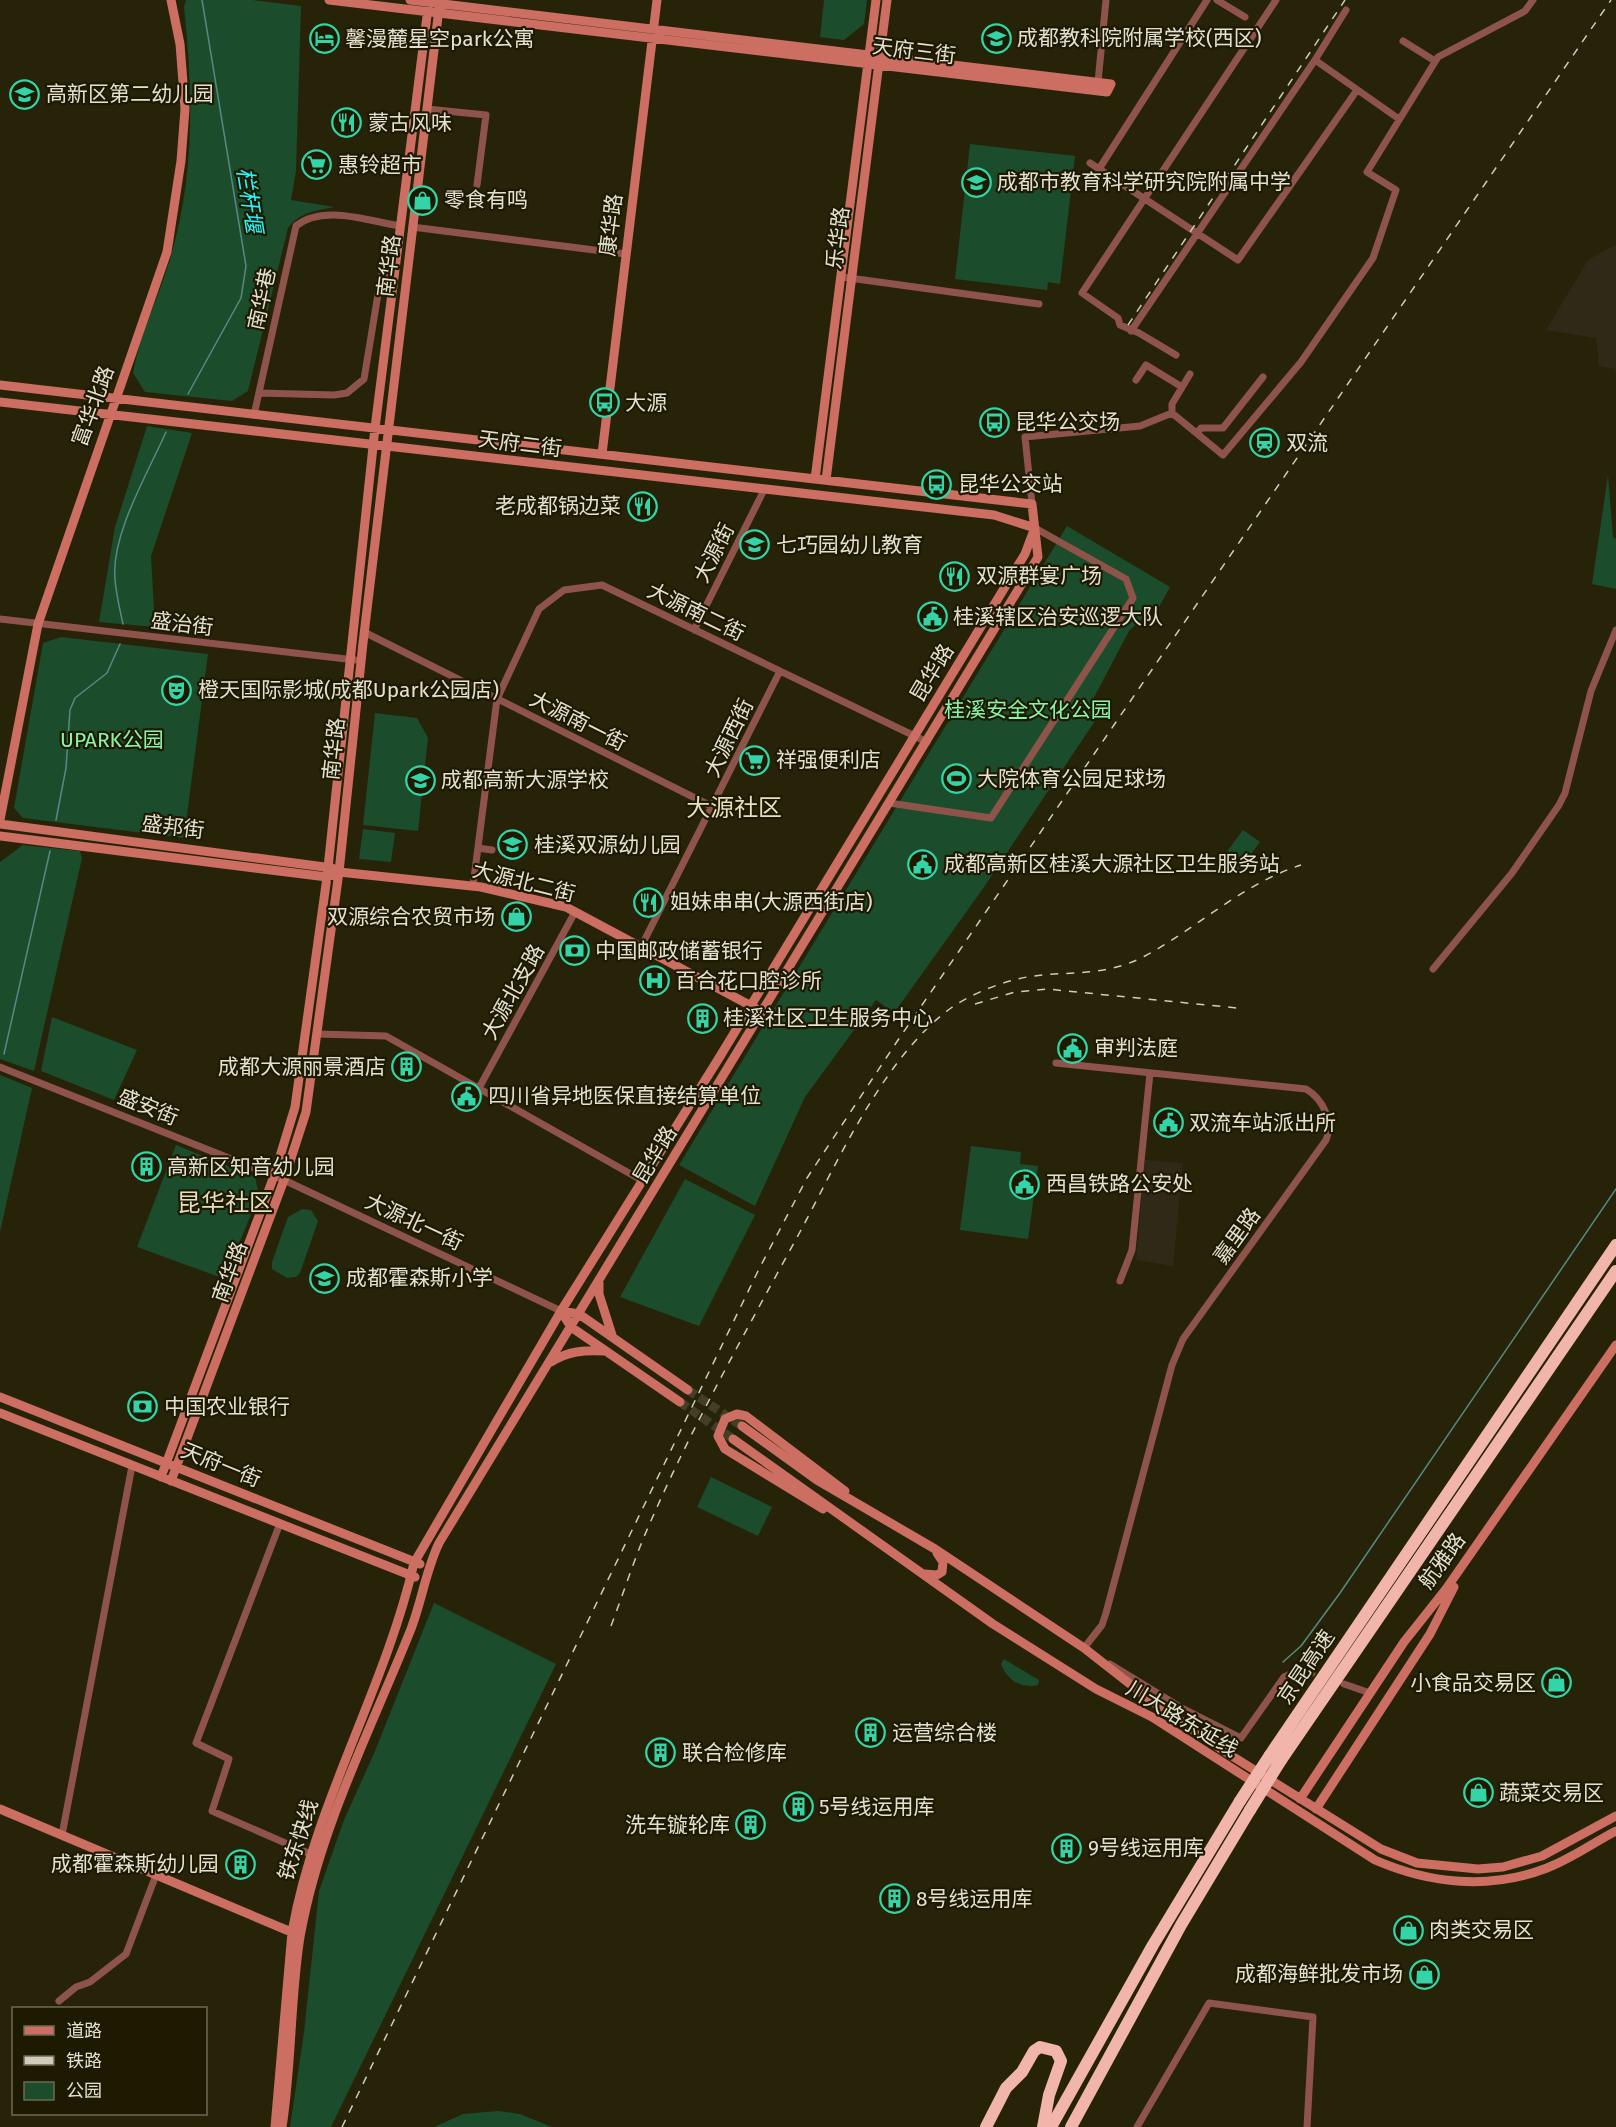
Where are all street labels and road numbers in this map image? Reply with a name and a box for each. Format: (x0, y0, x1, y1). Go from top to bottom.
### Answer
street label: 天府三街 (871, 33, 957, 69)
street label: 康华路 (594, 192, 628, 258)
street label: 乐华路 (821, 205, 855, 271)
street label: 南华路 (372, 233, 406, 299)
street label: 南华巷 (243, 265, 281, 333)
street label: 富华北路 (66, 362, 120, 450)
street label: 天府二街 (477, 426, 563, 462)
street label: 大源街 (688, 519, 740, 587)
street label: 大源南二街 (643, 577, 749, 647)
street label: 盛治街 (149, 607, 215, 641)
street label: 昆华路 (905, 639, 959, 707)
street label: 大源南一街 (525, 686, 631, 756)
street label: 大源西街 (699, 695, 759, 781)
street label: 南华路 (318, 716, 350, 782)
street label: 盛邦街 (140, 810, 206, 844)
street label: 大源北二街 (470, 857, 578, 907)
street label: 大源北支路 (476, 940, 550, 1044)
street label: 盛安街 (114, 1083, 182, 1131)
street label: 昆华路 (628, 1121, 682, 1189)
street label: 大源北一街 (361, 1188, 467, 1256)
street label: 嘉里路 (1208, 1203, 1266, 1269)
street label: 南华路 (207, 1238, 253, 1306)
street label: 天府一街 (177, 1437, 265, 1493)
street label: 航雅路 (1413, 1528, 1471, 1594)
street label: 京昆高速 (1272, 1625, 1340, 1709)
street label: 川大路东延线 (1121, 1675, 1243, 1763)
street label: 铁东快线 (273, 1796, 323, 1884)

